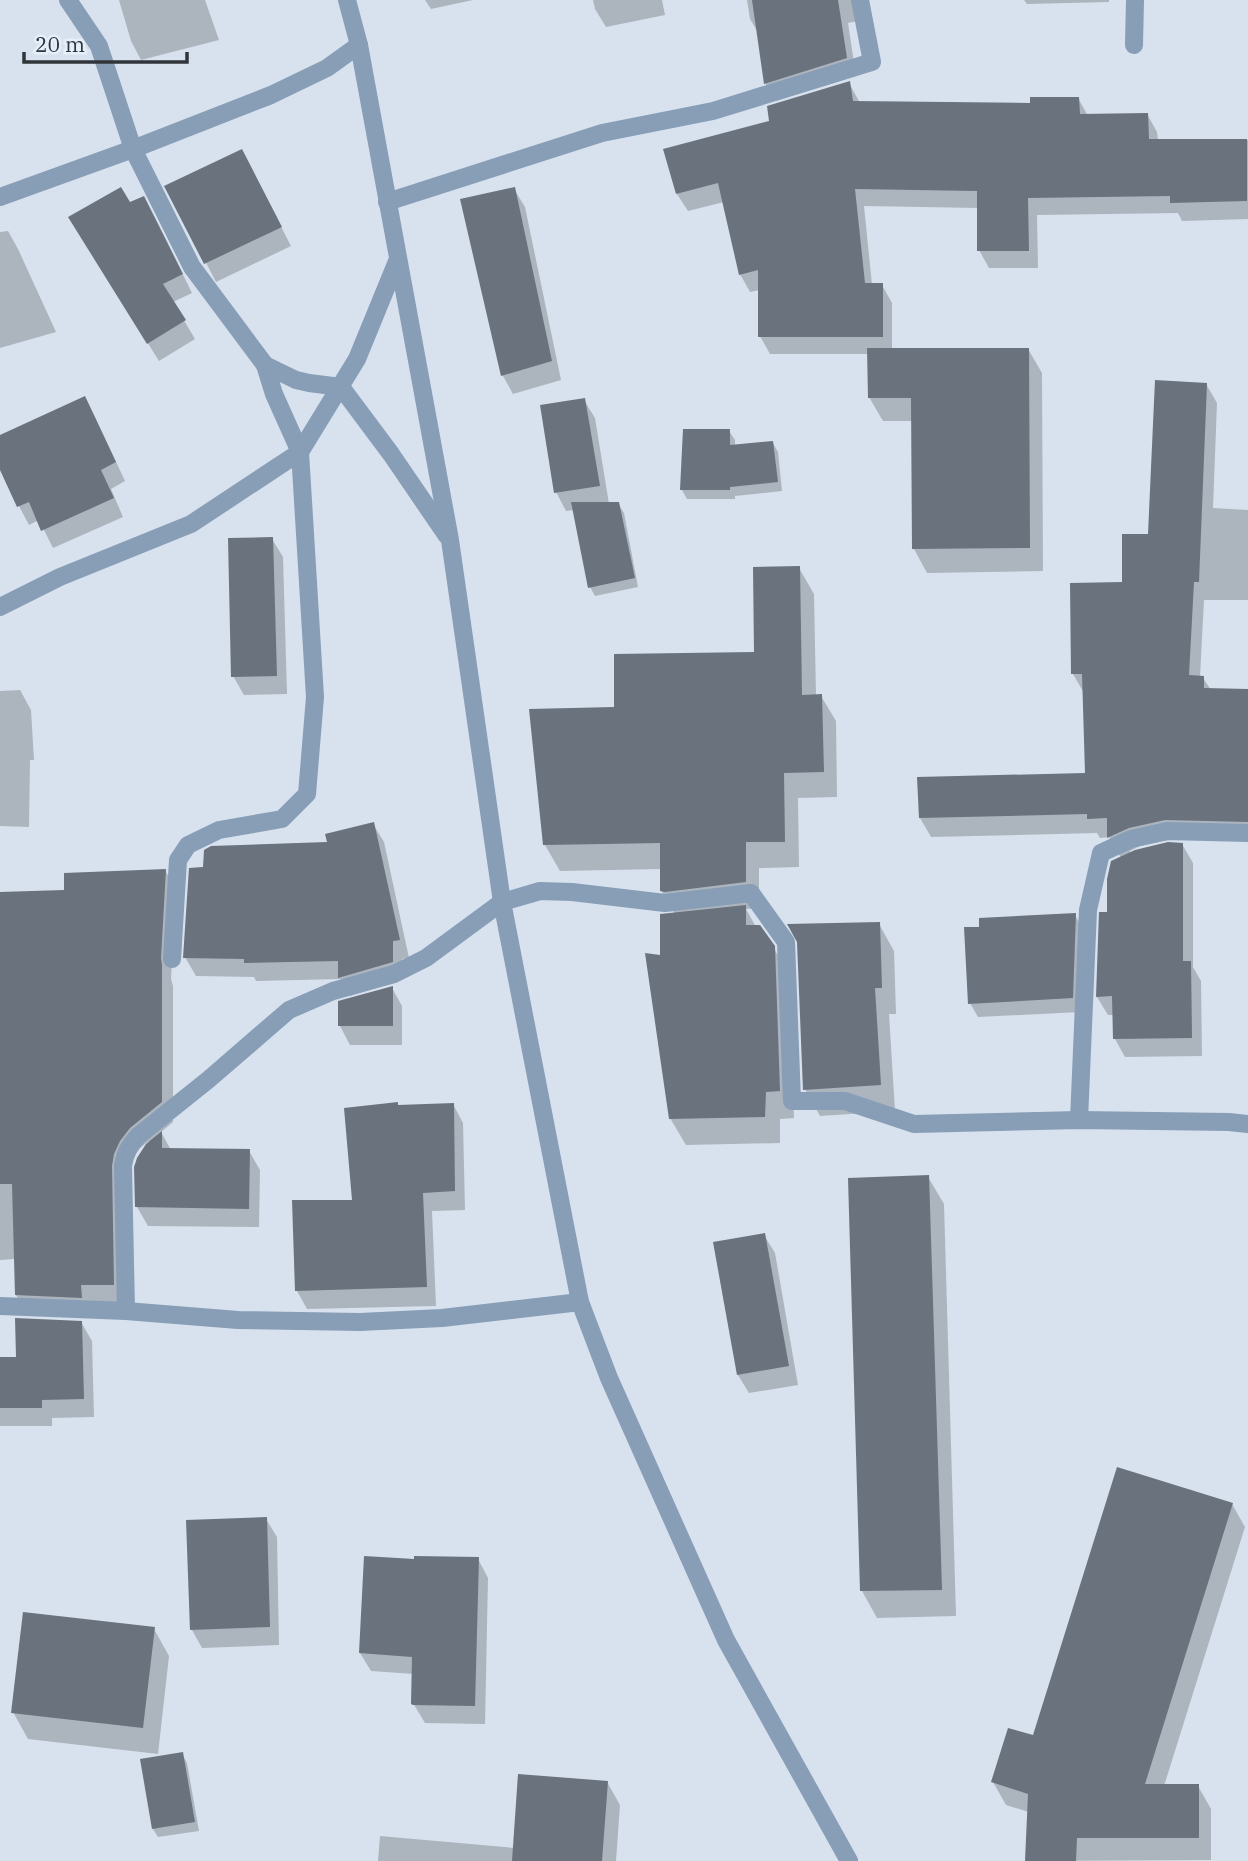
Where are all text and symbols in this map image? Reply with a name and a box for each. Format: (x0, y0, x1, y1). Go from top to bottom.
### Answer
scale bar (24, 21, 187, 65)
text: 20 m (35, 30, 85, 58)

